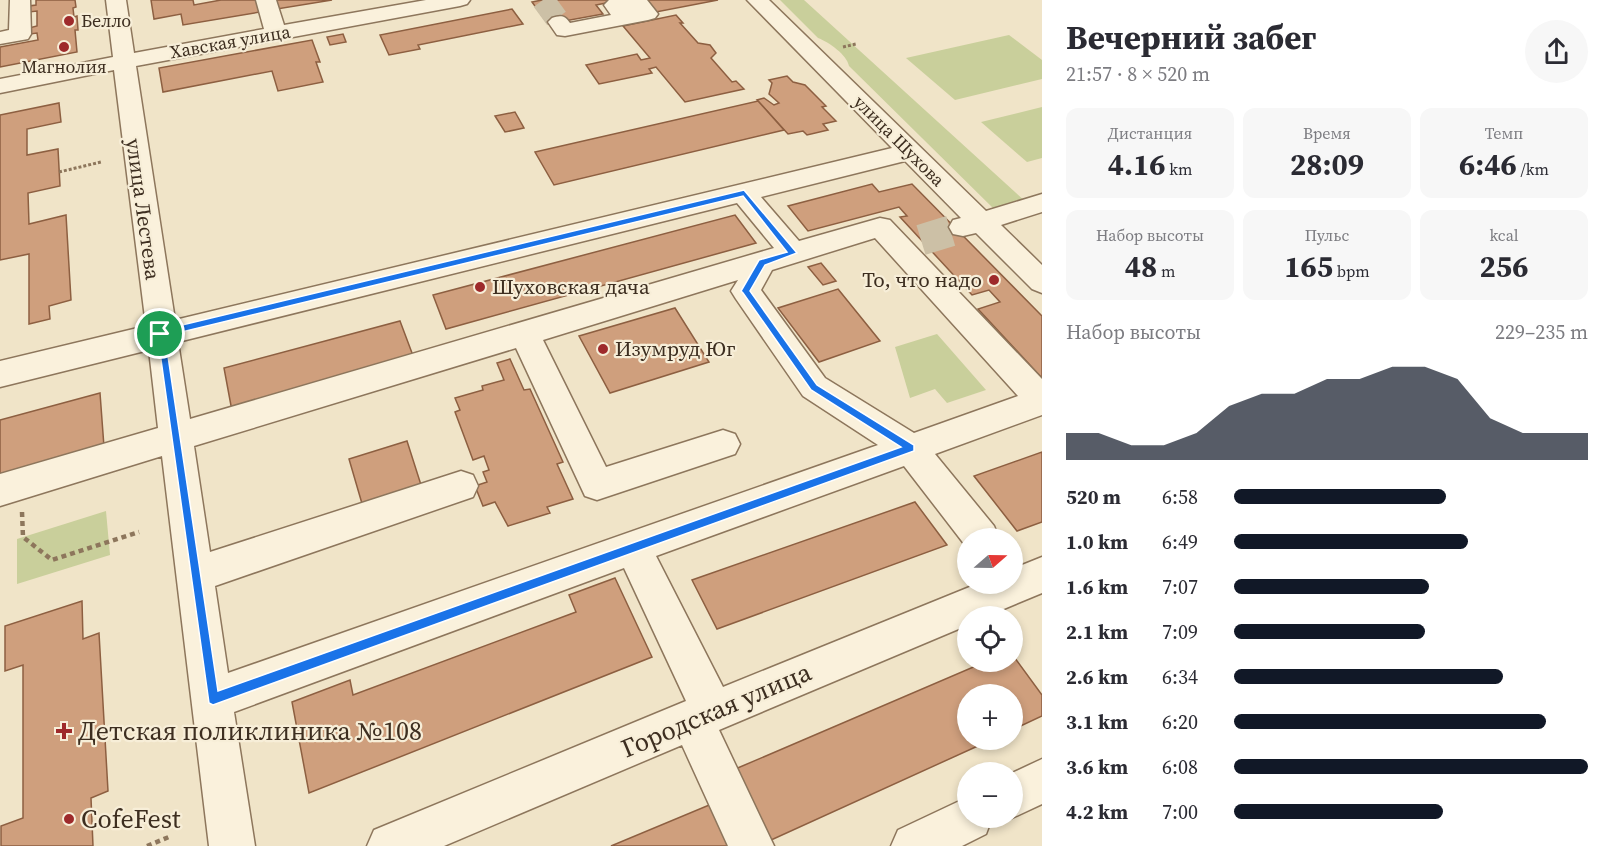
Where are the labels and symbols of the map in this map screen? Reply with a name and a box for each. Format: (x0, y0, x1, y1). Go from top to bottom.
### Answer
place label: Белло (81, 8, 131, 33)
marker: Белло (62, 14, 76, 28)
street label: Хавская улица (168, 18, 293, 64)
marker: Магнолия (57, 40, 71, 54)
place label: Магнолия (21, 54, 107, 79)
street label: улица Шухова (848, 89, 951, 192)
street label: улица Лестева (119, 136, 168, 282)
place label: То, что надо (862, 265, 982, 294)
place label: Шуховская дача (492, 272, 650, 301)
marker: То, что надо (987, 273, 1001, 287)
marker: Шуховская дача (473, 280, 487, 294)
pin (134, 308, 185, 359)
place label: Изумруд Юг (615, 334, 735, 363)
marker: Изумруд Юг (596, 342, 610, 356)
north arrow (957, 528, 1023, 594)
street label: Городская улица (615, 653, 817, 766)
place label: Детская поликлиника №108 (78, 713, 422, 749)
marker: Детская поликлиника №108 (55, 722, 73, 740)
place label: CofeFest (81, 801, 181, 837)
marker: CofeFest (62, 812, 76, 826)

